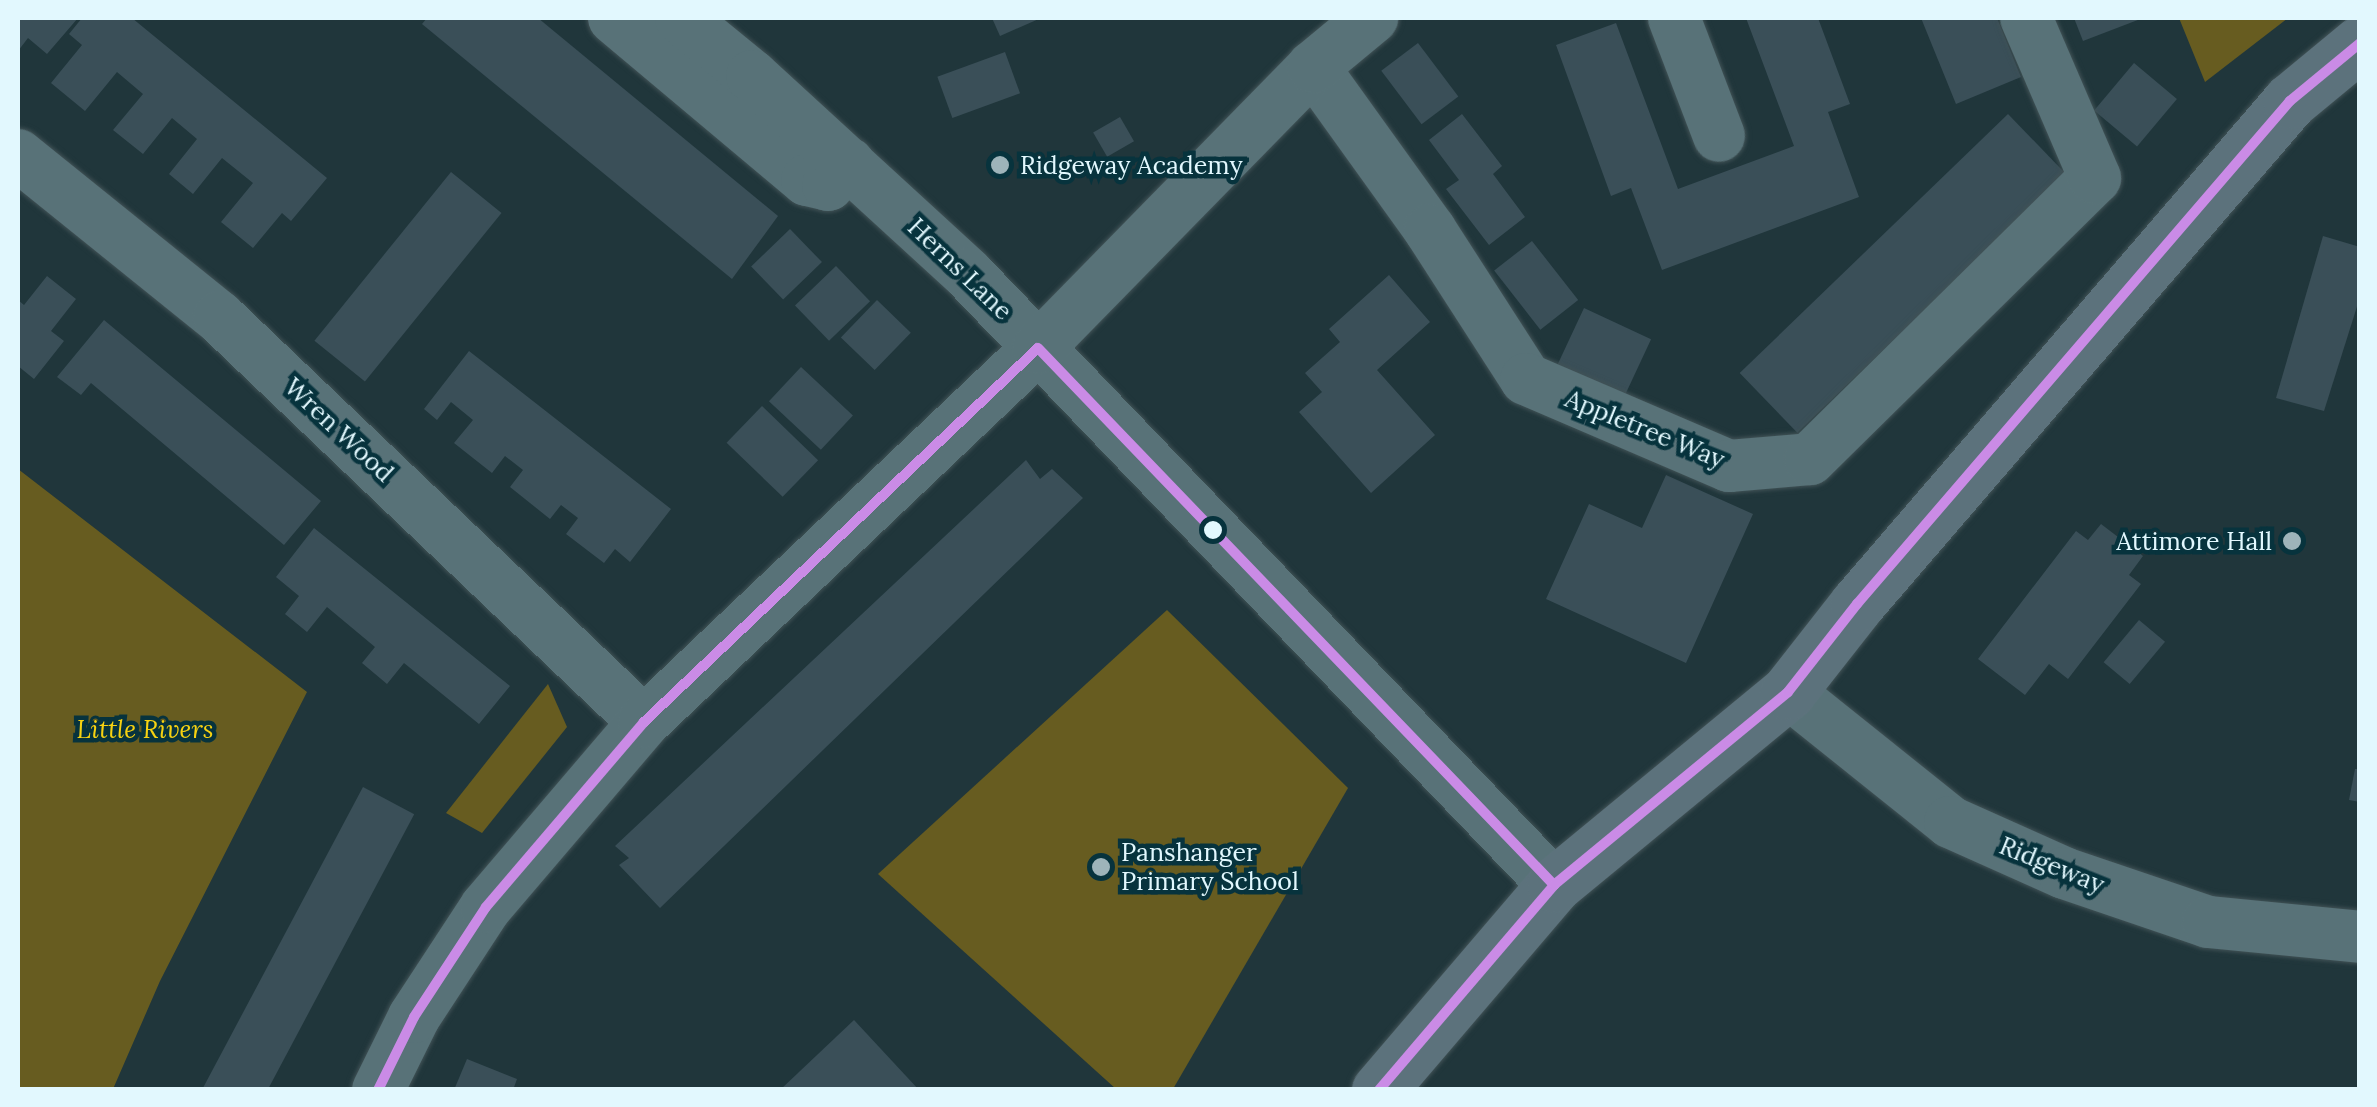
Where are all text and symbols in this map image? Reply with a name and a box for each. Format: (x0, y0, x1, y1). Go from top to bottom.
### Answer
place label: Ridgeway Academy (1020, 150, 1243, 180)
marker: Ridgeway Academy (989, 154, 1011, 176)
street label: Herns Lane (902, 212, 1018, 326)
street label: Wren Wood (278, 372, 400, 488)
street label: Appletree Way (1561, 383, 1729, 475)
unlabelled marker (1203, 520, 1223, 540)
place label: Attimore Hall (2116, 526, 2272, 556)
marker: Attimore Hall (2281, 530, 2303, 552)
park label: Little Rivers (77, 714, 213, 744)
street label: Ridgeway (1995, 830, 2109, 900)
place label: Panshanger Primary School (1121, 838, 1299, 897)
marker: Panshanger Primary School (1090, 856, 1112, 878)

